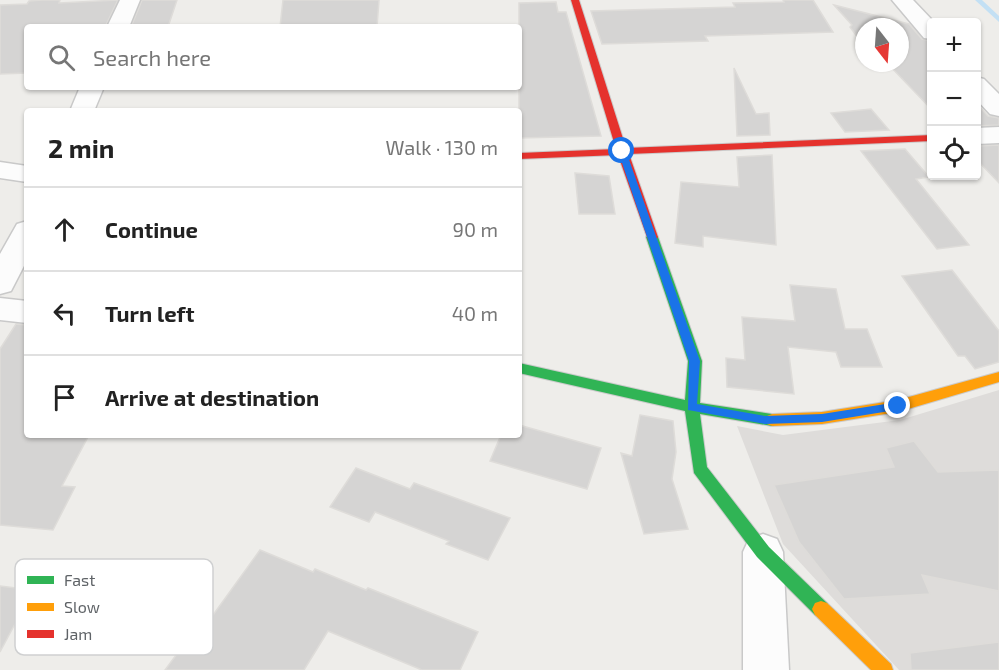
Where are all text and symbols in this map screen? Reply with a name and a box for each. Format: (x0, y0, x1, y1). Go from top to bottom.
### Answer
north arrow (855, 18, 909, 72)
map controls (927, 18, 981, 180)
button: + (927, 18, 981, 72)
search box (24, 24, 522, 90)
icon: search (45, 41, 78, 74)
text: Search here (93, 44, 211, 70)
button: − (927, 72, 981, 126)
button: locate (927, 126, 981, 180)
text: 2 min (48, 132, 114, 163)
text: Walk · 130 m (386, 135, 498, 159)
route start (608, 137, 634, 163)
icon: ahead (48, 213, 81, 246)
text: Continue (105, 216, 198, 242)
text: 90 m (453, 217, 498, 241)
icon: left (48, 297, 81, 330)
text: Turn left (105, 300, 194, 326)
text: 40 m (452, 301, 498, 325)
icon: arrive (48, 381, 81, 414)
text: Arrive at destination (105, 384, 319, 410)
route end (884, 392, 910, 418)
legend (15, 559, 213, 655)
text: Fast (64, 570, 95, 589)
text: Slow (64, 597, 100, 616)
text: Jam (64, 624, 92, 643)

